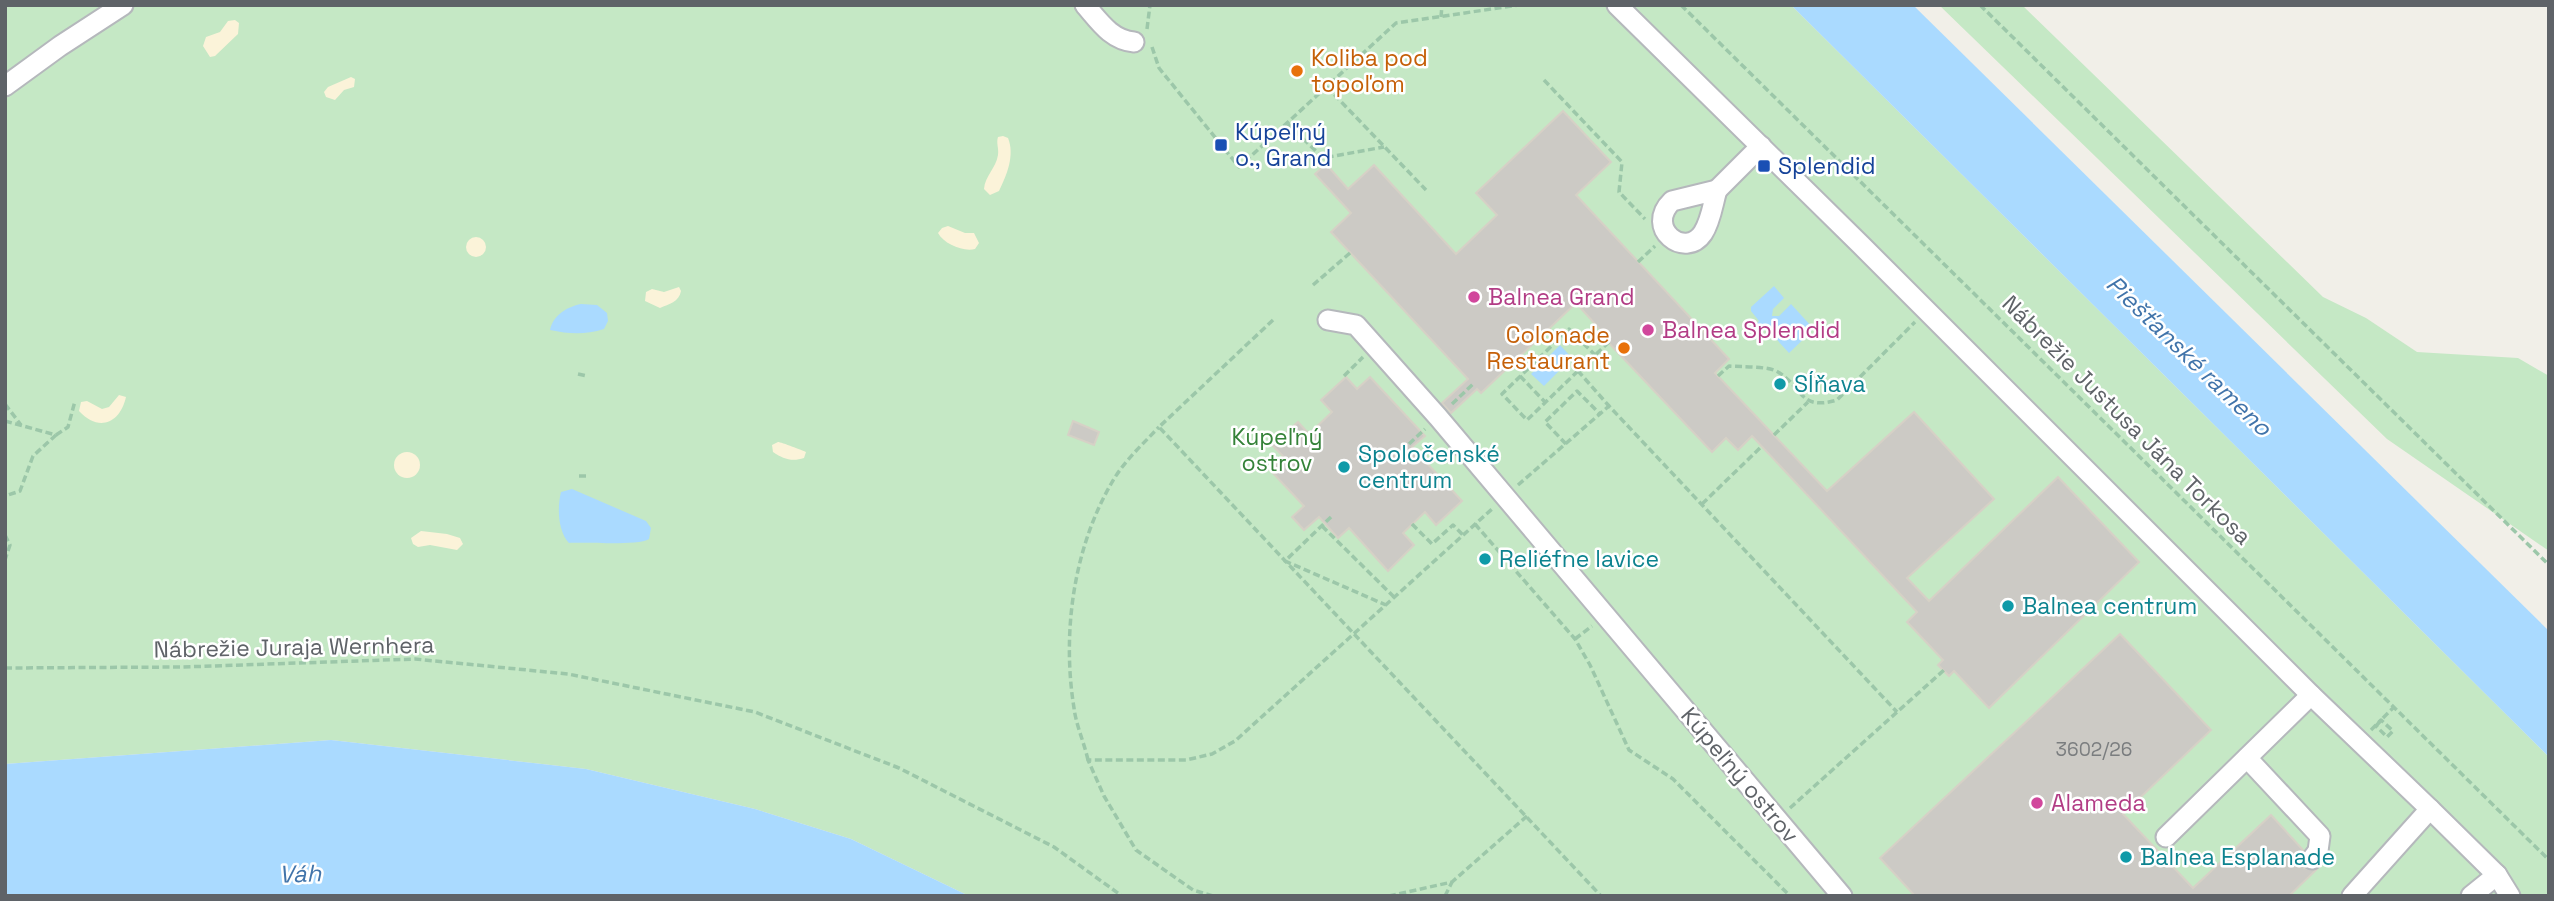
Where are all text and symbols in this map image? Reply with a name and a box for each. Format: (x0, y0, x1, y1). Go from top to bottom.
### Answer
place label: Koliba pod topoľom (1311, 43, 1428, 99)
marker: Koliba pod topoľom (1289, 63, 1305, 79)
place label: Kúpeľný o., Grand (1235, 117, 1331, 173)
marker: Kúpeľný o., Grand (1213, 137, 1229, 153)
place label: Splendid (1778, 151, 1876, 181)
marker: Splendid (1756, 158, 1772, 174)
water label: Piešťanské rameno (2100, 269, 2280, 443)
place label: Balnea Grand (1488, 282, 1635, 312)
marker: Balnea Grand (1466, 289, 1482, 305)
street label: Nábrežie Justusa Jána Torkosa (1996, 289, 2258, 551)
place label: Balnea Splendid (1662, 315, 1840, 345)
place label: Colonade Restaurant (1487, 320, 1610, 376)
marker: Balnea Splendid (1640, 322, 1656, 338)
marker: Colonade Restaurant (1616, 340, 1632, 356)
place label: Sĺňava (1794, 369, 1866, 399)
marker: Sĺňava (1772, 376, 1788, 392)
park label: Kúpeľný ostrov (1231, 422, 1323, 478)
place label: Spoločenské centrum (1358, 439, 1500, 495)
marker: Spoločenské centrum (1336, 459, 1352, 475)
place label: Reliéfne lavice (1499, 544, 1659, 574)
marker: Reliéfne lavice (1477, 551, 1493, 567)
place label: Balnea centrum (2022, 591, 2197, 621)
marker: Balnea centrum (2000, 598, 2016, 614)
street label: Nábrežie Juraja Wernhera (153, 630, 435, 664)
street label: Kúpeľný ostrov (1674, 701, 1806, 849)
house number: 3602/26 (2056, 737, 2132, 762)
place label: Alameda (2051, 788, 2146, 818)
marker: Alameda (2029, 795, 2045, 811)
place label: Balnea Esplanade (2140, 842, 2335, 872)
marker: Balnea Esplanade (2118, 849, 2134, 865)
water label: Váh (278, 857, 323, 890)

